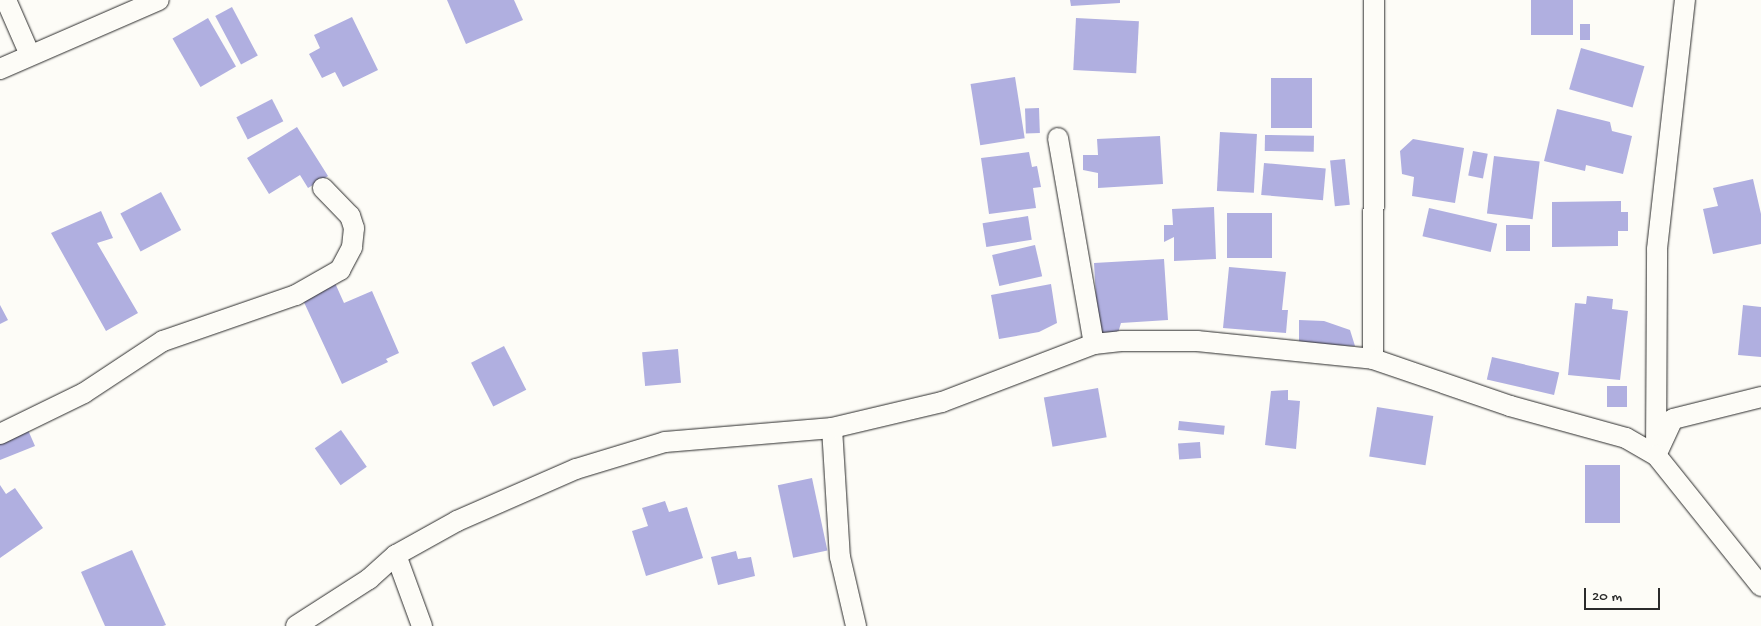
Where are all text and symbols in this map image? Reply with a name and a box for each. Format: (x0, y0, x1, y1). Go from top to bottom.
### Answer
scale bar (1586, 578, 1662, 610)
text: 20 m (1592, 588, 1622, 606)

